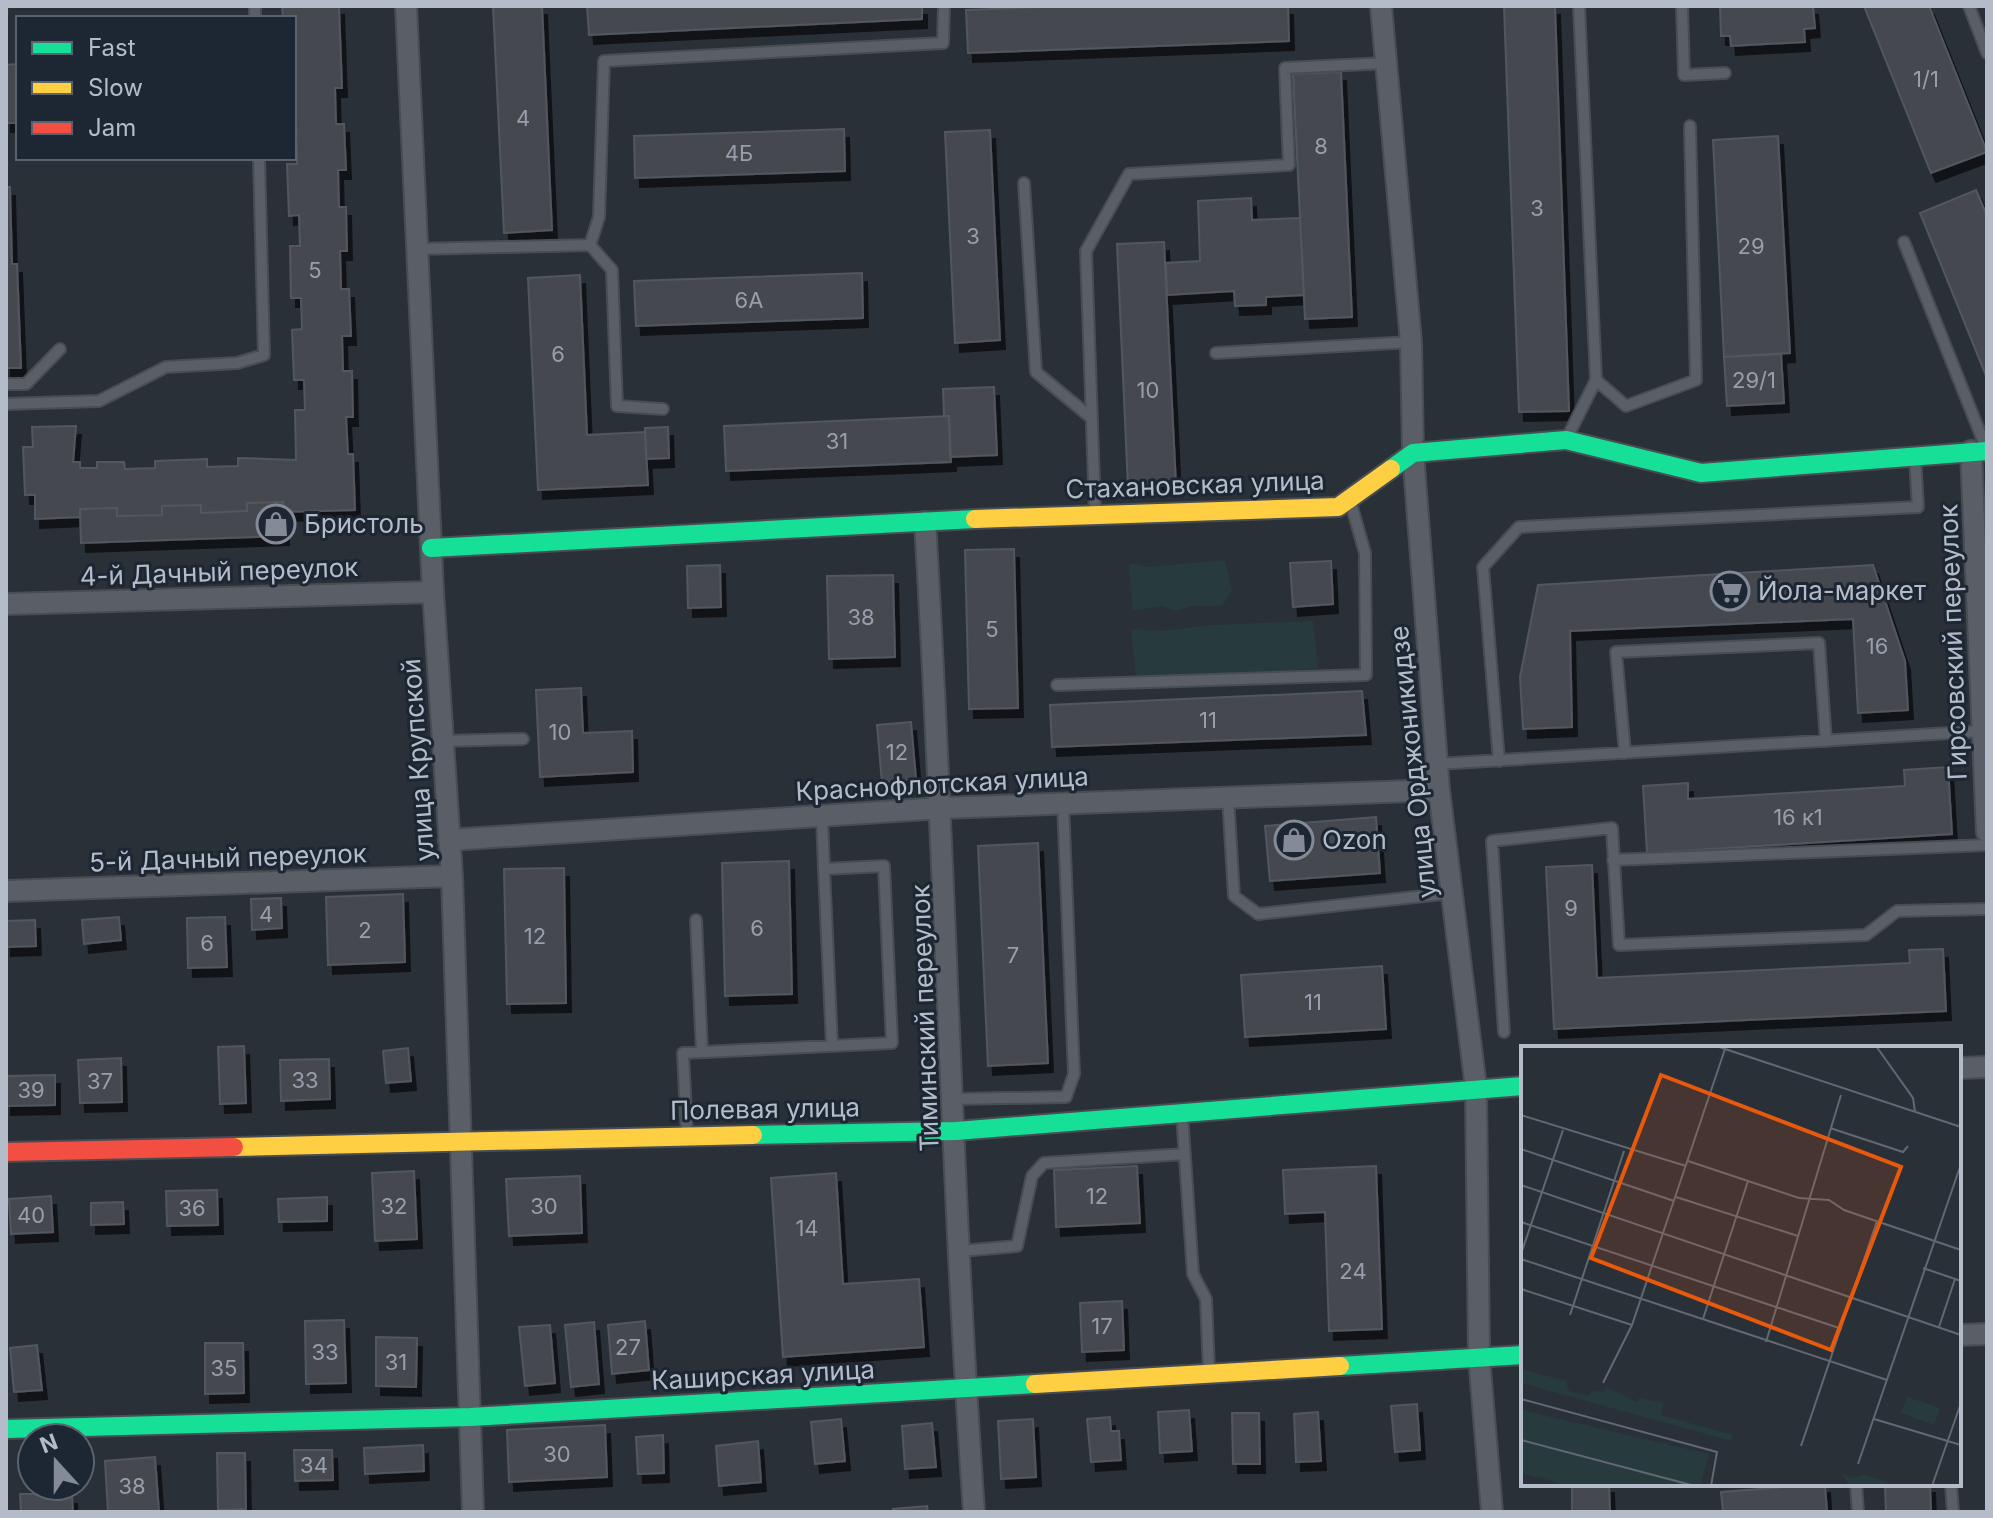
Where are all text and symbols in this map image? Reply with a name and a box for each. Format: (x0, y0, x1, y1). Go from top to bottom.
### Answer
legend (16, 16, 296, 160)
text: Fast (88, 33, 136, 62)
house number: 1/1 (1913, 66, 1939, 92)
text: Slow (88, 73, 143, 102)
house number: 4 (516, 105, 530, 131)
text: Jam (88, 113, 136, 142)
house number: 8 (1314, 133, 1328, 159)
house number: 4Б (725, 140, 753, 166)
house number: 3 (1530, 195, 1544, 221)
house number: 3 (966, 223, 980, 249)
house number: 29 (1737, 233, 1765, 259)
house number: 5 (308, 257, 322, 283)
house number: 6А (735, 287, 763, 313)
house number: 6 (551, 341, 565, 367)
house number: 29/1 (1732, 367, 1776, 393)
house number: 10 (1137, 377, 1159, 403)
house number: 31 (826, 428, 848, 454)
street label: Стахановская улица (1065, 464, 1325, 505)
shop icon: Бристоль (255, 503, 297, 545)
street label: Гирсовский переулок (1932, 504, 1973, 781)
place label: Бристоль (304, 508, 424, 539)
street label: 4-й Дачный переулок (79, 551, 359, 592)
supermarket icon: Йола-маркет (1709, 570, 1751, 612)
place label: Йола-маркет (1758, 575, 1926, 606)
house number: 38 (847, 604, 875, 630)
house number: 5 (985, 616, 999, 642)
street label: улица Орджоникидзе (1383, 624, 1442, 900)
house number: 16 (1866, 633, 1888, 659)
street label: улица Крупской (395, 658, 440, 863)
house number: 11 (1199, 707, 1217, 733)
house number: 10 (549, 719, 571, 745)
house number: 12 (886, 739, 908, 765)
street label: Краснофлотская улица (795, 760, 1089, 807)
house number: 16 к1 (1773, 804, 1823, 830)
shop icon: Ozon (1273, 819, 1315, 861)
place label: Ozon (1322, 824, 1387, 855)
street label: 5-й Дачный переулок (89, 837, 367, 878)
street label: Тиминский переулок (904, 884, 945, 1152)
house number: 9 (1564, 895, 1578, 921)
house number: 4 (259, 901, 273, 927)
house number: 6 (750, 915, 764, 941)
house number: 2 (358, 917, 372, 943)
house number: 12 (524, 923, 546, 949)
house number: 6 (200, 930, 214, 956)
house number: 7 (1007, 942, 1019, 968)
house number: 11 (1304, 989, 1322, 1015)
inset map (1521, 1046, 1961, 1486)
house number: 33 (291, 1067, 319, 1093)
house number: 37 (87, 1068, 113, 1094)
house number: 39 (17, 1077, 45, 1103)
street label: Полевая улица (670, 1091, 860, 1126)
house number: 12 (1086, 1183, 1108, 1209)
house number: 32 (380, 1193, 408, 1219)
house number: 30 (530, 1193, 558, 1219)
house number: 36 (178, 1195, 206, 1221)
house number: 40 (17, 1202, 45, 1228)
house number: 14 (795, 1215, 819, 1241)
house number: 24 (1339, 1258, 1367, 1284)
house number: 17 (1091, 1313, 1113, 1339)
house number: 27 (615, 1334, 641, 1360)
house number: 33 (311, 1339, 339, 1365)
house number: 31 (385, 1349, 407, 1375)
street label: Каширская улица (650, 1353, 876, 1396)
house number: 35 (211, 1355, 237, 1381)
north arrow (16, 1422, 96, 1502)
text: N (36, 1428, 61, 1458)
house number: 30 (543, 1441, 571, 1467)
house number: 34 (300, 1452, 328, 1478)
house number: 38 (118, 1473, 146, 1499)

